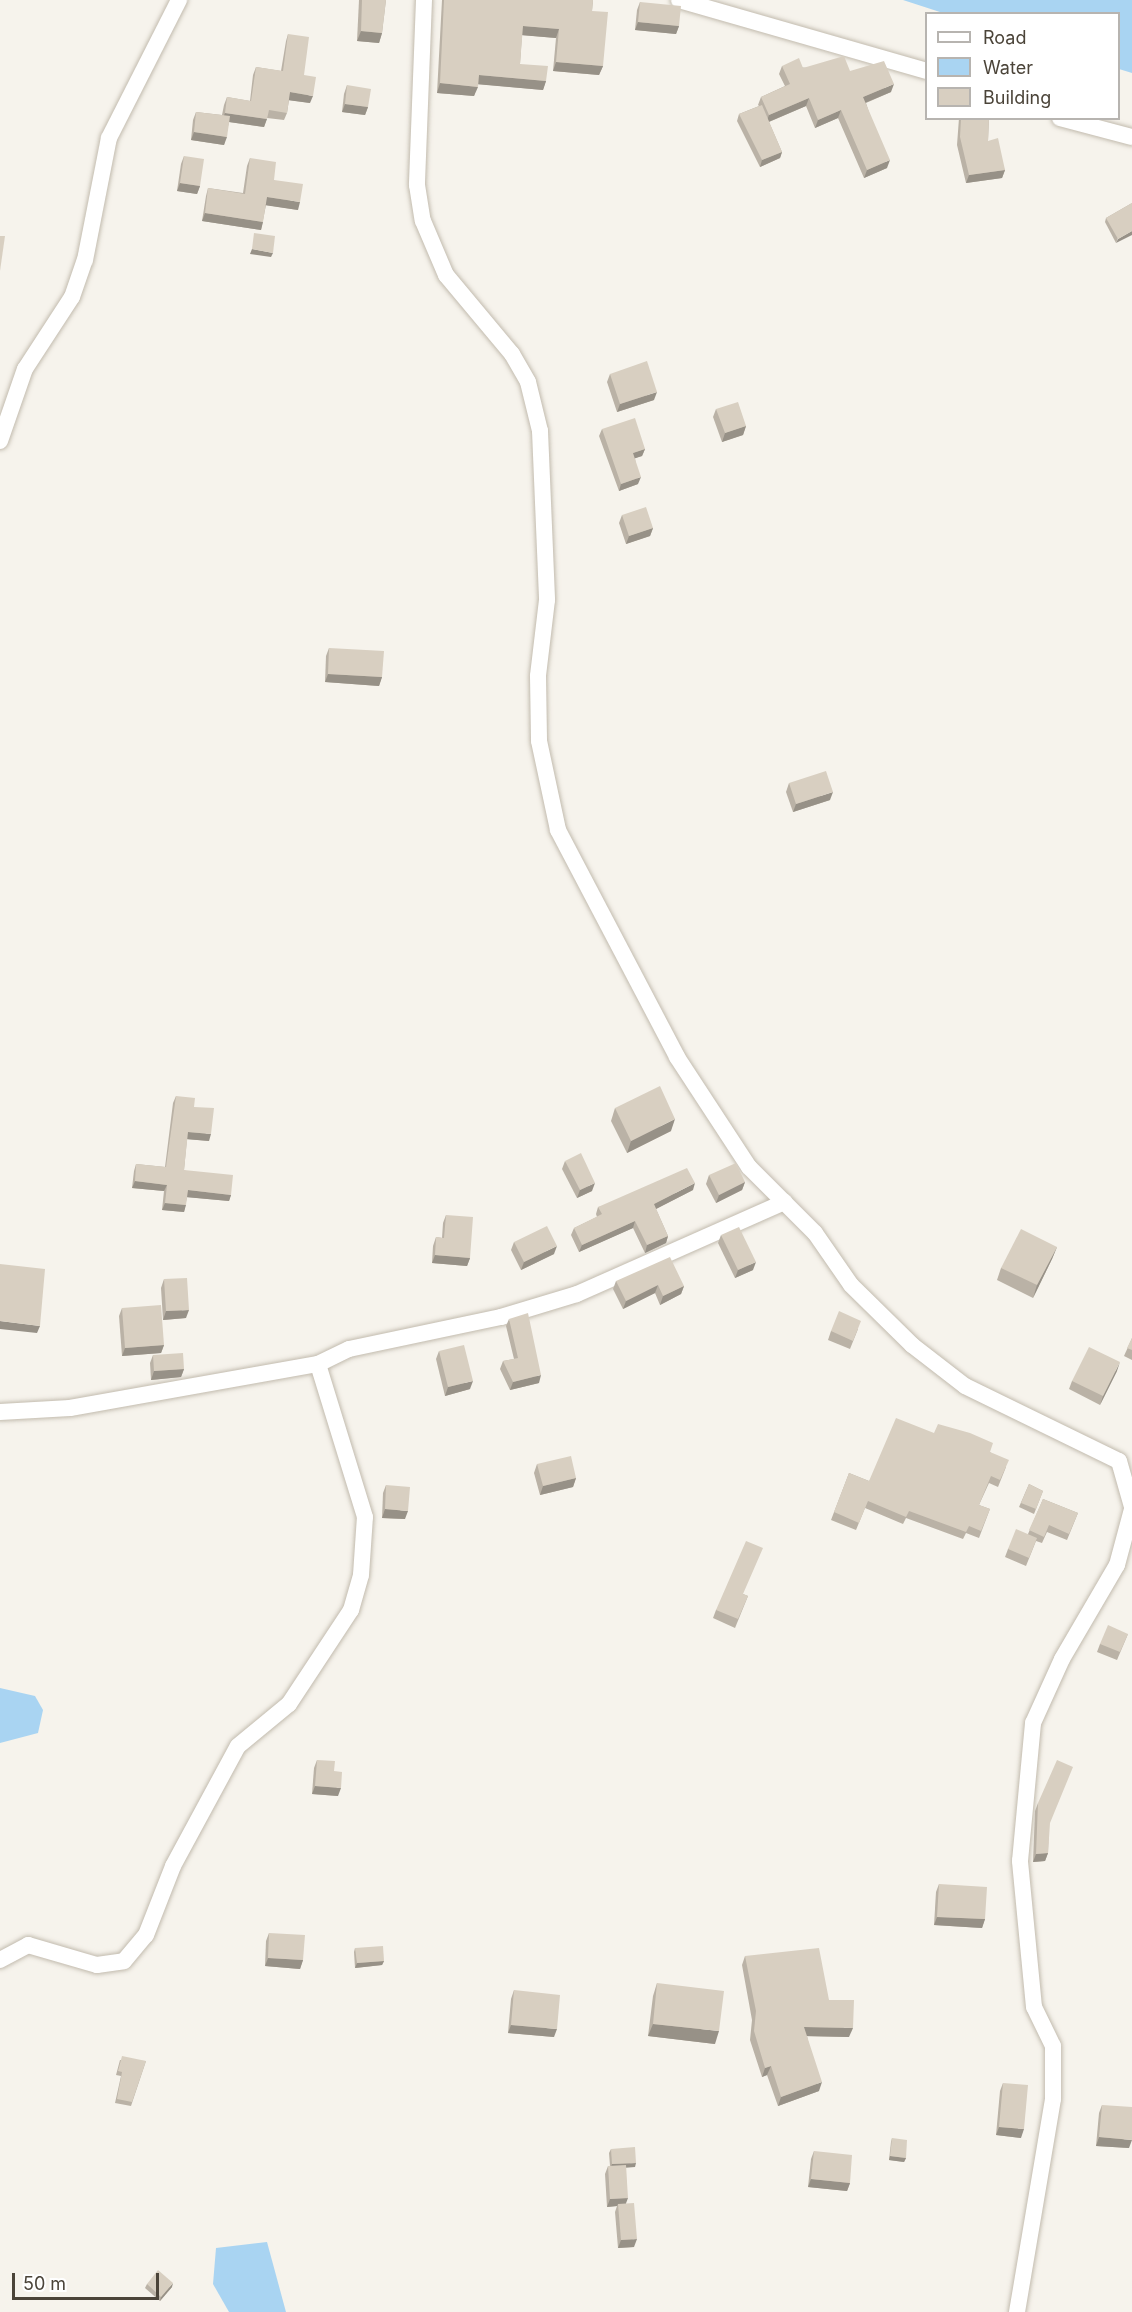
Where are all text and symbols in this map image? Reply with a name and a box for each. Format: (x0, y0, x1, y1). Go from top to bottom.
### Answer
legend (925, 12, 1120, 120)
text: Road (983, 27, 1026, 48)
text: Water (983, 57, 1033, 78)
text: Building (983, 87, 1051, 108)
scale bar (15, 2261, 162, 2299)
text: 50 m (23, 2273, 66, 2294)

